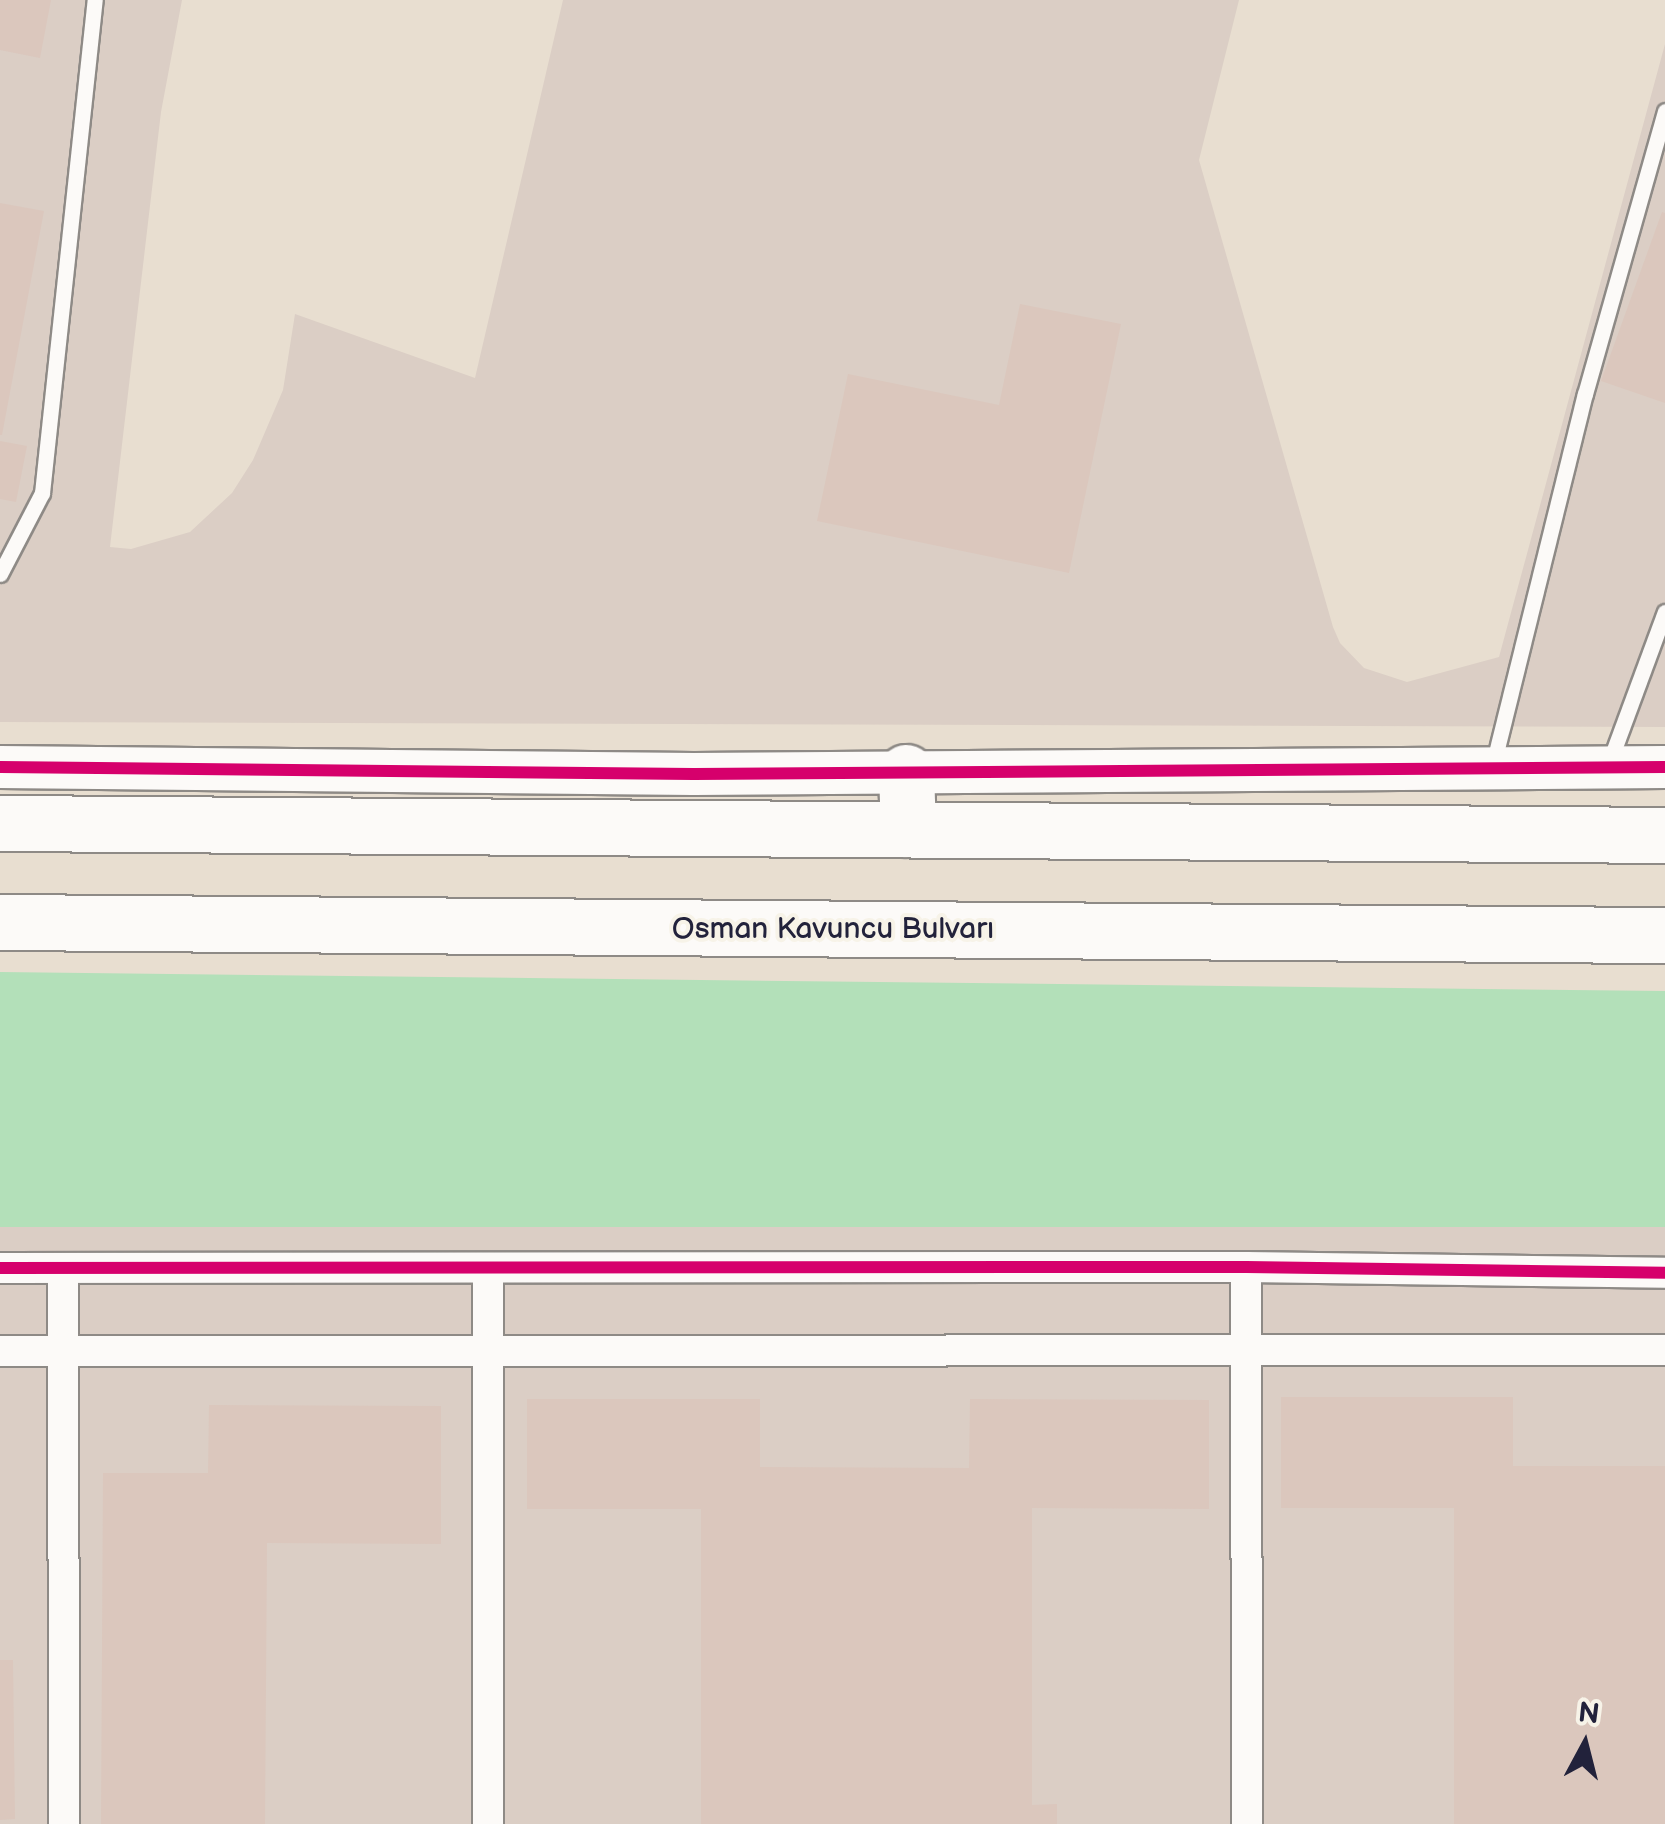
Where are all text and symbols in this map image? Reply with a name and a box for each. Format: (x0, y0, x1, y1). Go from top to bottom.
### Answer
street label: Osman Kavuncu Bulvarı (672, 911, 994, 947)
north arrow (1535, 1694, 1635, 1794)
text: N (1576, 1696, 1601, 1731)

